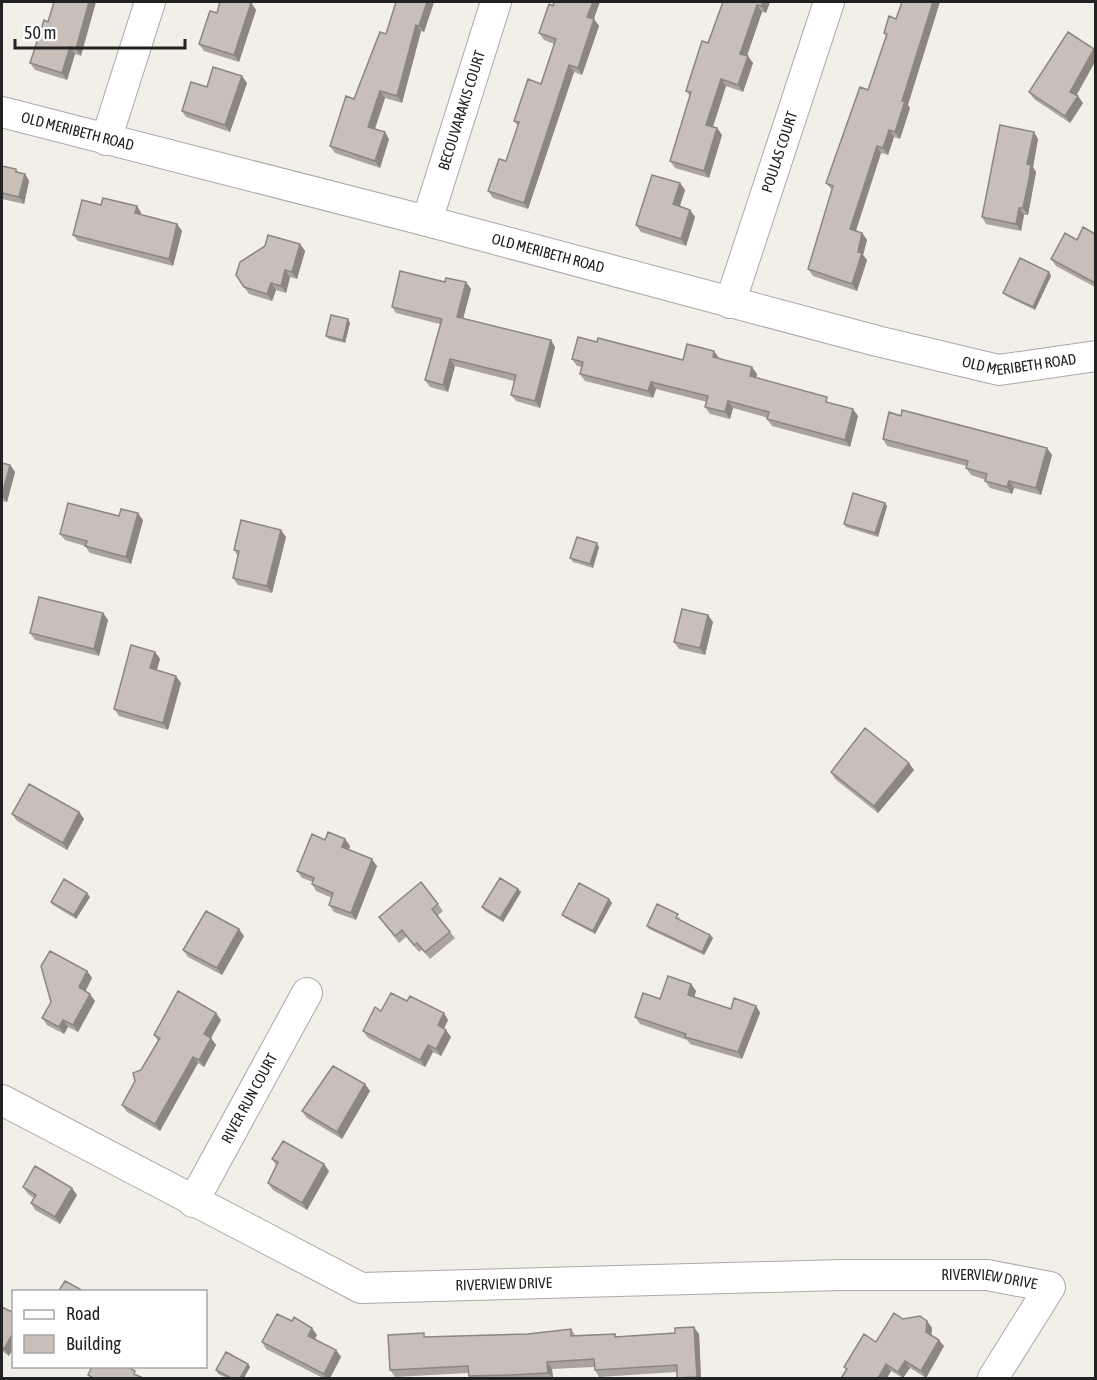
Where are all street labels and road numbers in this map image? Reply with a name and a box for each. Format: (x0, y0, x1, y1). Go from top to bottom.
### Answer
street label: BECOUVARAKIS COURT (435, 48, 488, 172)
street label: OLD MERIBETH ROAD (20, 108, 136, 153)
street label: POULAS COURT (758, 109, 801, 195)
street label: OLD MERIBETH ROAD (490, 230, 606, 276)
street label: OLD MERIBETH ROAD (960, 350, 1077, 378)
street label: RIVER RUN COURT (218, 1050, 281, 1146)
street label: RIVERVIEW DRIVE (941, 1266, 1039, 1292)
street label: RIVERVIEW DRIVE (455, 1274, 553, 1293)

